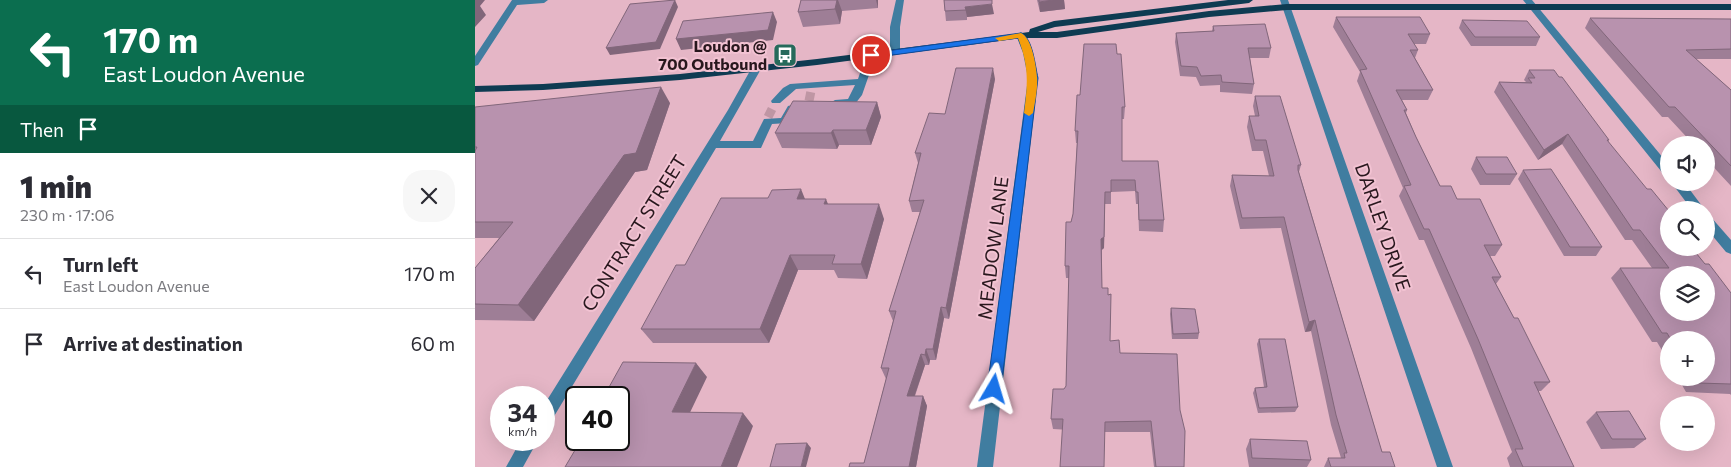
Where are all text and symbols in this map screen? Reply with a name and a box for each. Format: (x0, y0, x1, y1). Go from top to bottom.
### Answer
text: 170 m (103, 17, 198, 60)
icon: left (20, 20, 85, 85)
pin (850, 34, 892, 76)
place label: Loudon @ 700 Outbound (658, 36, 767, 73)
icon: arrive (857, 41, 885, 69)
bus stop icon: Loudon @ 700 Outbound (772, 42, 798, 68)
text: East Loudon Avenue (103, 60, 305, 87)
icon: arrive (74, 115, 102, 143)
text: Then (20, 118, 64, 141)
map controls (1660, 136, 1715, 451)
button: sound (1660, 136, 1715, 191)
street label: CONTRACT STREET (576, 150, 691, 315)
street label: DARLEY DRIVE (1351, 160, 1416, 294)
text: 1 min (20, 167, 92, 204)
button: close (403, 170, 455, 222)
street label: MEADOW LANE (972, 175, 1013, 321)
button: search (1660, 201, 1715, 256)
text: 230 m · 17:06 (20, 205, 115, 224)
text: Turn left (63, 253, 138, 276)
icon: left (20, 260, 48, 288)
text: 170 m (404, 262, 455, 285)
button: layers (1660, 266, 1715, 321)
text: East Loudon Avenue (63, 276, 210, 295)
icon: arrive (20, 330, 48, 358)
button: + (1660, 331, 1715, 386)
text: Arrive at destination (63, 332, 243, 355)
text: 60 m (411, 332, 455, 355)
position arrow (967, 362, 1019, 414)
speed limit sign: 40 (565, 386, 630, 451)
button: − (1660, 396, 1715, 451)
text: 34 (508, 397, 537, 427)
text: km/h (508, 424, 537, 438)

